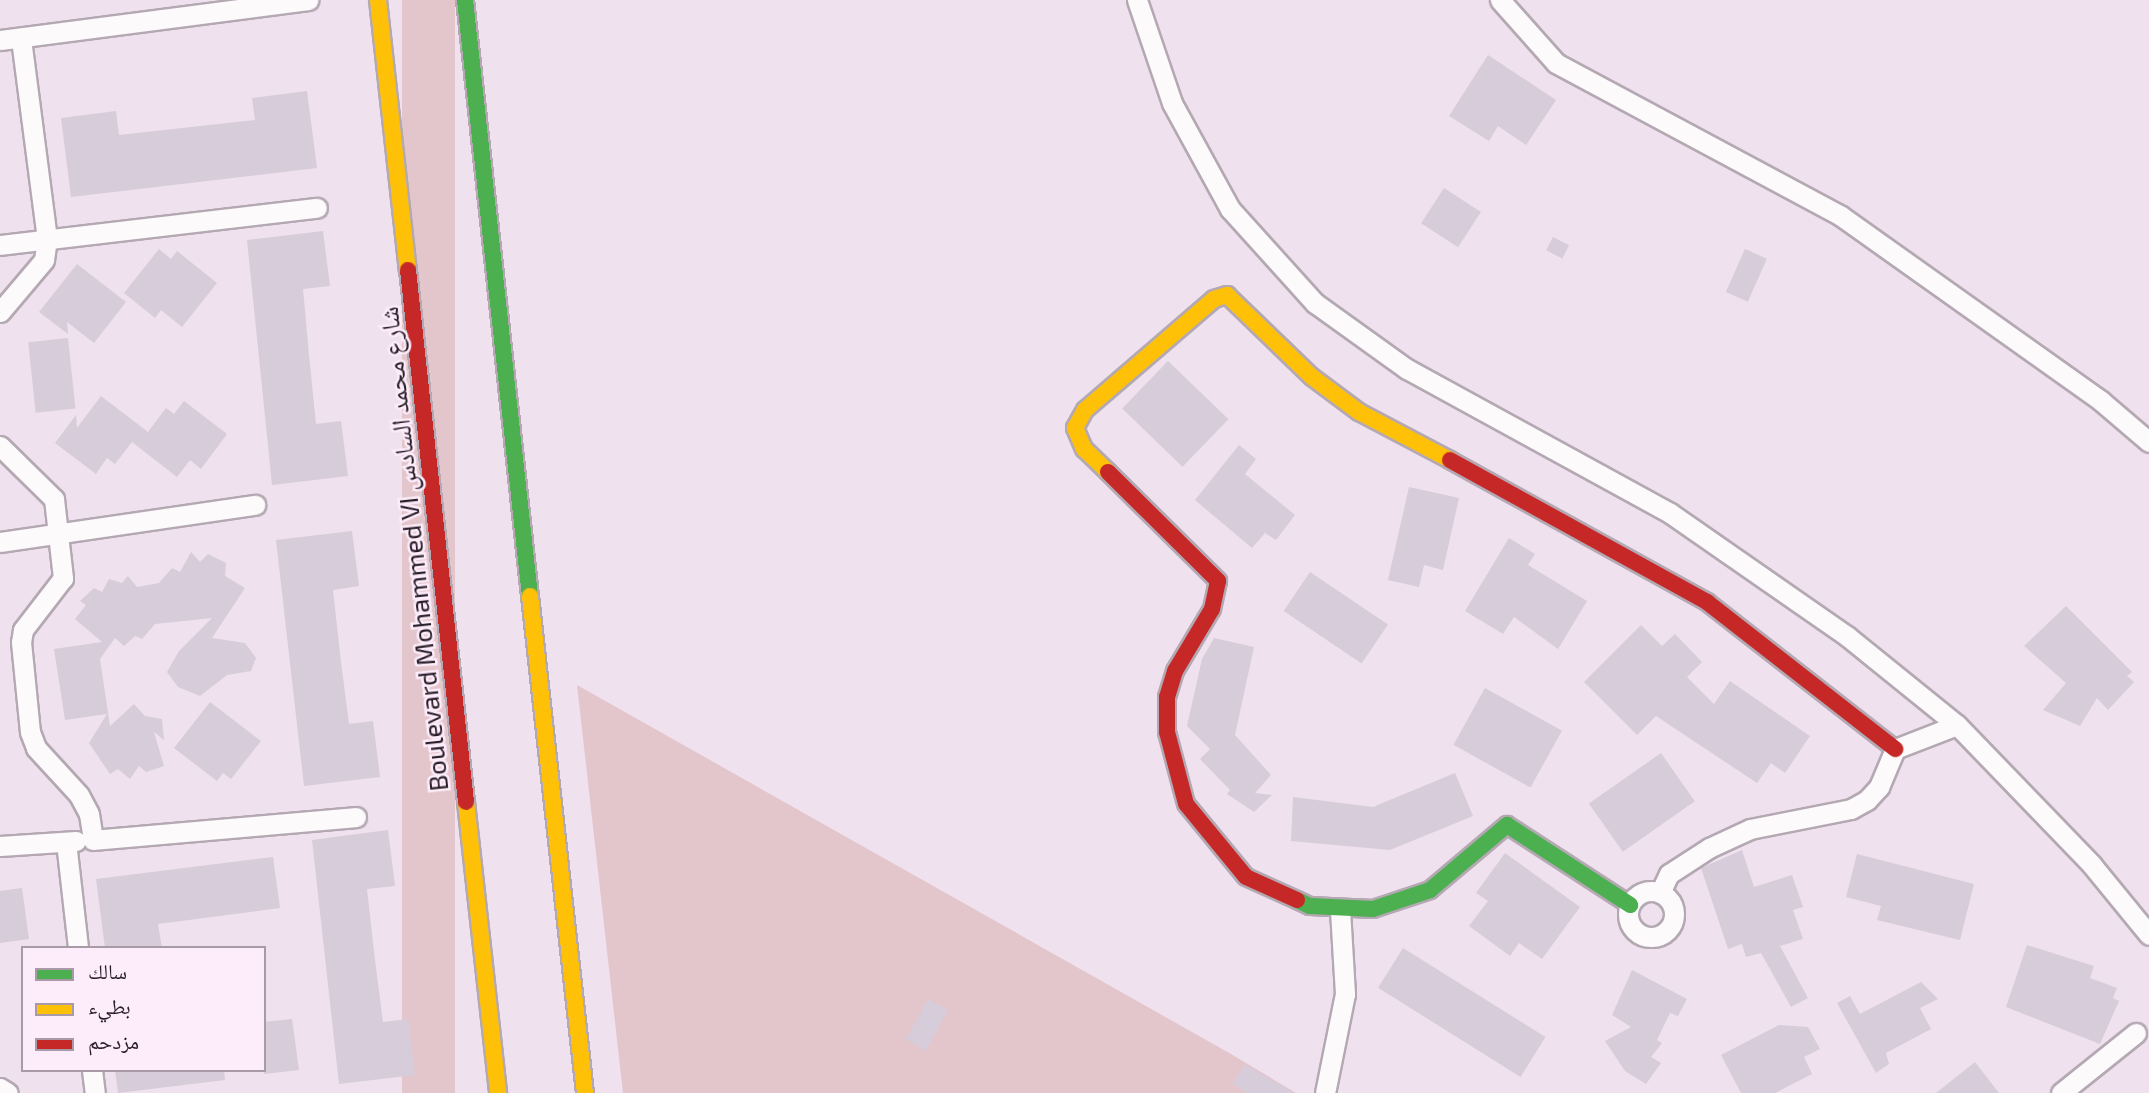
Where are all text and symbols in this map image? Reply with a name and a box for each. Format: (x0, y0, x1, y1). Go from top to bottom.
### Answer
street label: Boulevard Mohammed VI شارع محمد السادس (372, 305, 454, 793)
legend (21, 946, 266, 1072)
text: سالك (88, 958, 127, 983)
text: بطيء (88, 993, 131, 1018)
text: مزدحم (88, 1028, 139, 1053)

